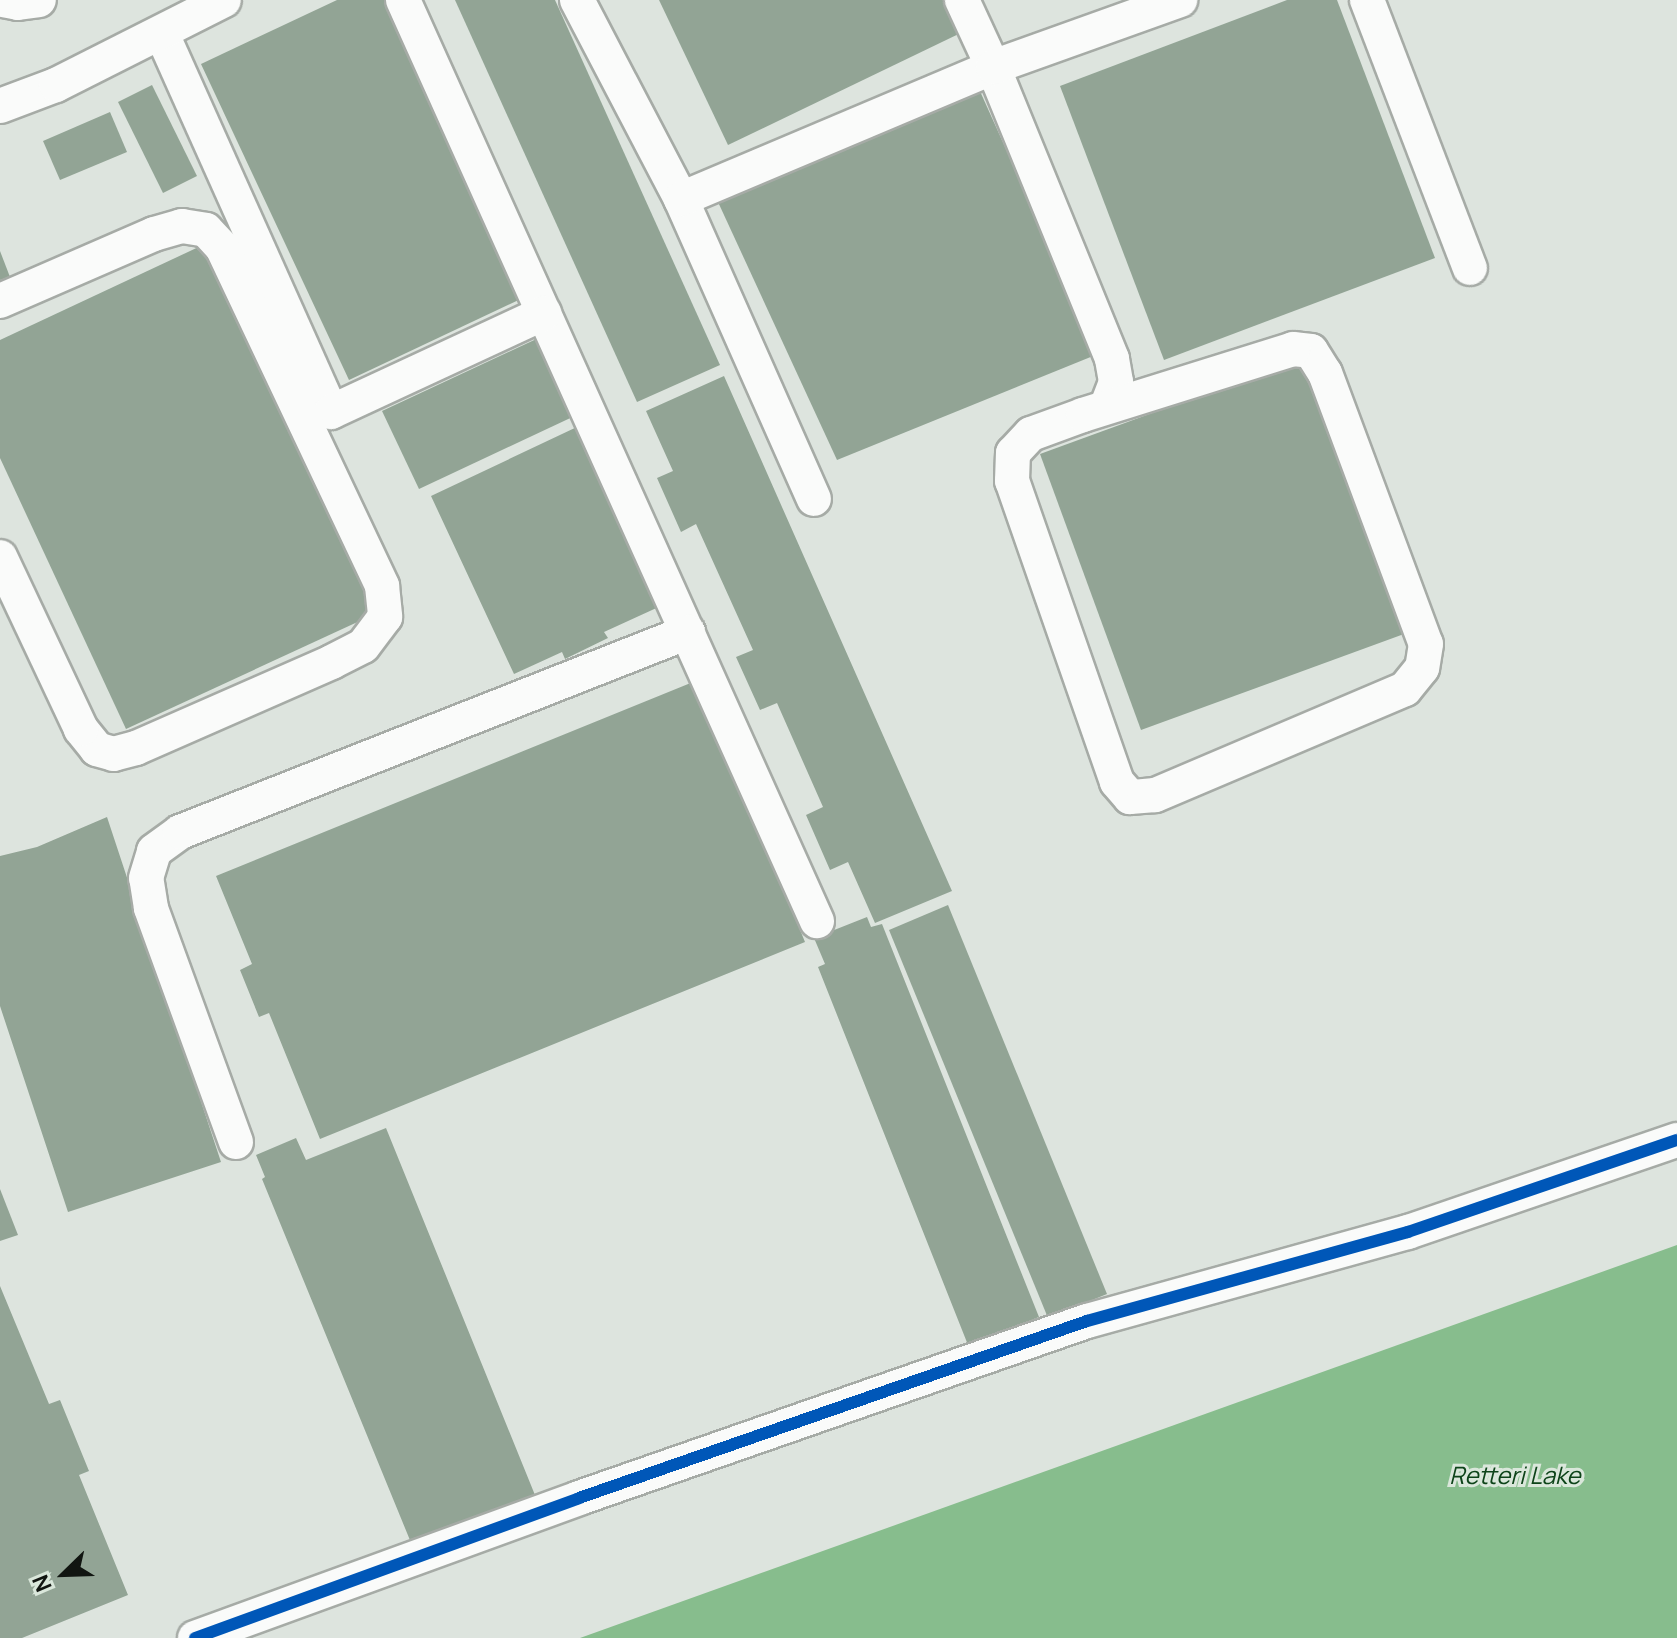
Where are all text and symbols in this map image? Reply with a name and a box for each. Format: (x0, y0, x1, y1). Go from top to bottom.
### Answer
water label: Retteri Lake (1449, 1461, 1581, 1489)
north arrow (24, 1534, 104, 1614)
text: N (25, 1570, 59, 1597)

